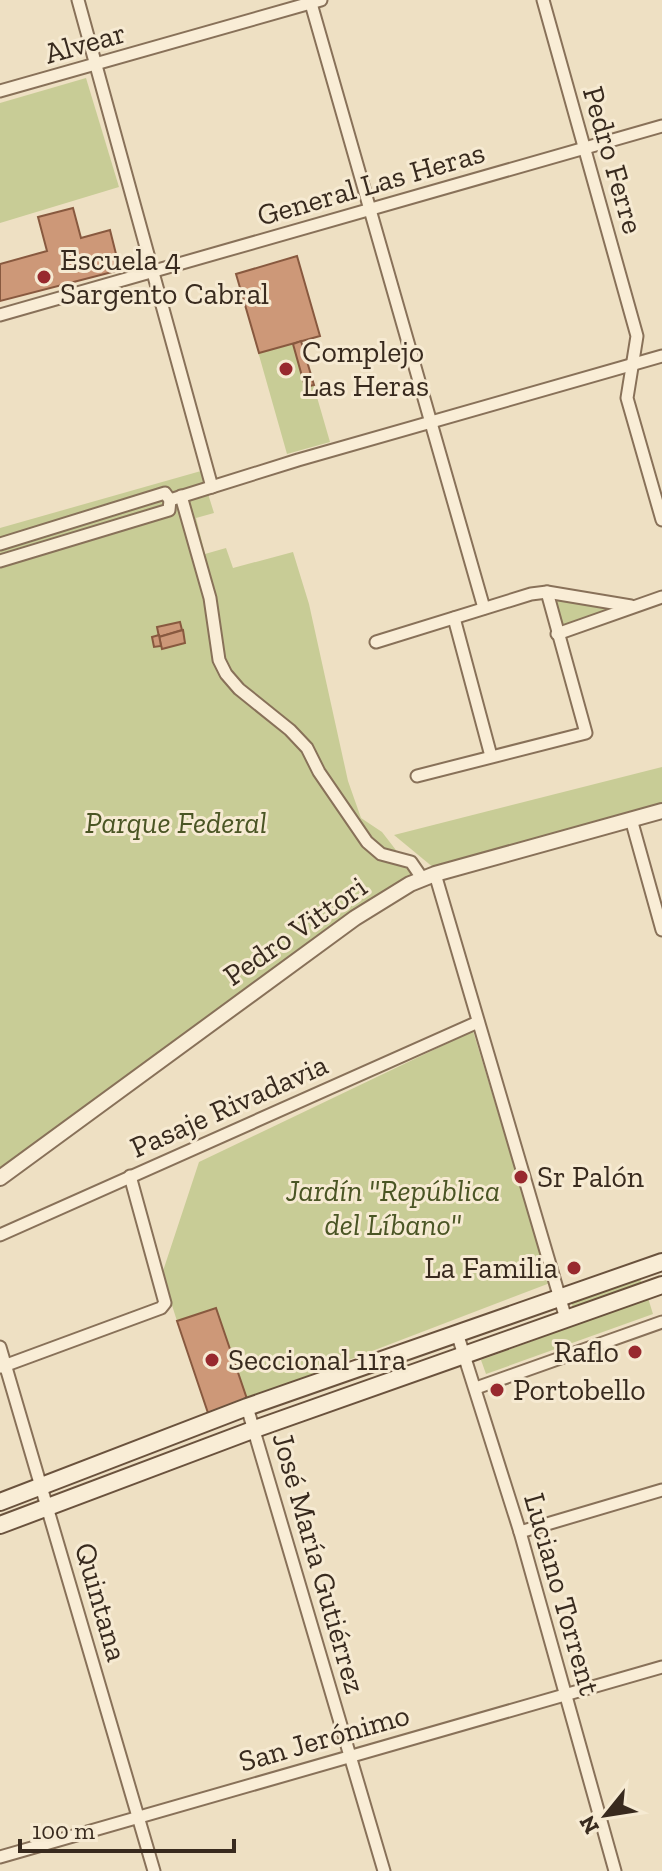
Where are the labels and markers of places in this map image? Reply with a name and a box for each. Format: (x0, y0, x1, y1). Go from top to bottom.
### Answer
place label: Escuela 4 Sargento Cabral (60, 242, 269, 312)
marker: Escuela 4 Sargento Cabral (35, 268, 53, 286)
place label: Complejo Las Heras (302, 334, 429, 404)
marker: Complejo Las Heras (277, 360, 295, 378)
place label: Sr Palón (537, 1159, 644, 1195)
marker: Sr Palón (512, 1168, 530, 1186)
place label: La Familia (424, 1250, 558, 1286)
marker: La Familia (565, 1259, 583, 1277)
place label: Raflo (554, 1334, 619, 1370)
place label: Seccional 11ra (228, 1342, 406, 1378)
marker: Raflo (626, 1343, 644, 1361)
marker: Seccional 11ra (203, 1351, 221, 1369)
place label: Portobello (513, 1372, 646, 1408)
marker: Portobello (488, 1381, 506, 1399)

